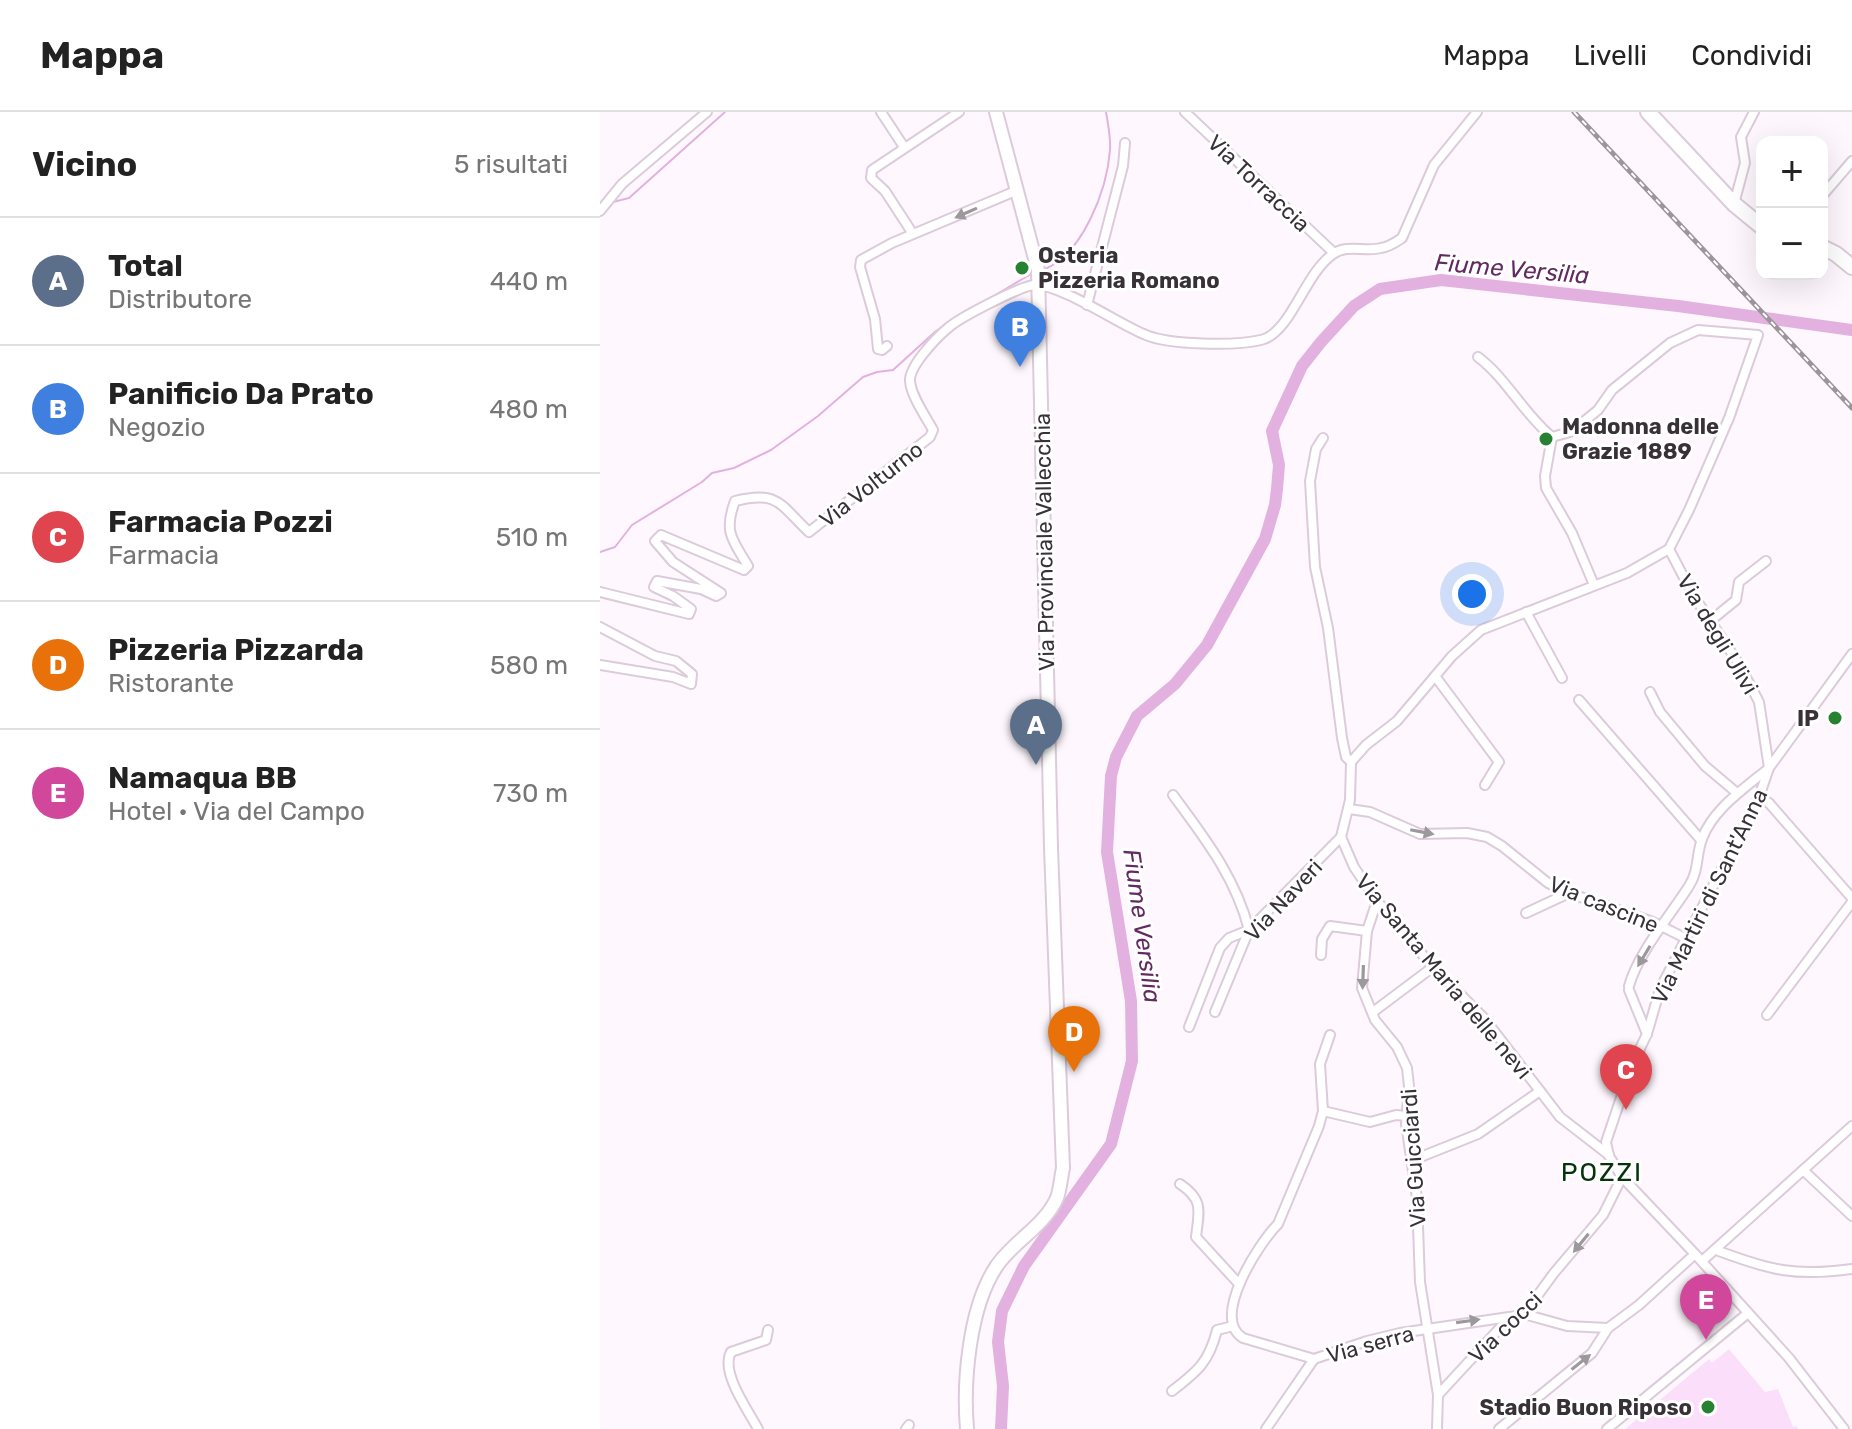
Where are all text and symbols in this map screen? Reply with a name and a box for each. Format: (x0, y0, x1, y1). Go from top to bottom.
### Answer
text: Mappa (40, 32, 164, 78)
text: Mappa (1443, 39, 1530, 72)
text: Livelli (1574, 39, 1647, 72)
text: Condividi (1691, 39, 1812, 72)
street label: Via Torraccia (1202, 129, 1316, 238)
map controls (1756, 136, 1828, 280)
button: + (1756, 136, 1828, 208)
text: Vicino (32, 144, 137, 185)
text: 5 risultati (454, 149, 568, 180)
one-way arrow (954, 206, 977, 219)
button: − (1756, 208, 1828, 280)
place label: Osteria Pizzeria Romano (1038, 242, 1220, 294)
text: Total (108, 248, 183, 284)
water label: Fiume Versilia (1433, 248, 1591, 290)
marker: Osteria Pizzeria Romano (1013, 259, 1031, 277)
text: A (49, 266, 67, 297)
text: 440 m (490, 266, 568, 297)
text: Distributore (108, 284, 252, 315)
pin: B (994, 301, 1046, 367)
text: Panificio Da Prato (108, 376, 374, 412)
text: B (49, 394, 67, 425)
text: 480 m (489, 394, 568, 425)
text: Negozio (108, 412, 205, 443)
street label: Via Provinciale Vallecchia (1029, 413, 1060, 671)
place label: Madonna delle Grazie 1889 (1562, 413, 1719, 465)
marker: Madonna delle Grazie 1889 (1537, 430, 1555, 448)
street label: Via Volturno (814, 436, 928, 533)
text: Farmacia Pozzi (108, 504, 333, 540)
text: C (49, 522, 67, 553)
text: 510 m (496, 522, 568, 553)
text: Farmacia (108, 540, 219, 571)
street label: Via degli Ulivi (1671, 569, 1764, 699)
your location (1452, 574, 1492, 614)
text: Pizzeria Pizzarda (108, 632, 364, 668)
text: D (49, 650, 67, 681)
text: 580 m (490, 650, 568, 681)
text: Ristorante (108, 668, 234, 699)
pin: A (1010, 699, 1062, 765)
place label: IP (1797, 705, 1819, 732)
marker: IP (1826, 709, 1844, 727)
text: Namaqua BB (108, 760, 297, 796)
text: E (50, 778, 66, 809)
text: 730 m (493, 778, 568, 809)
street label: Via Martiri di Sant'Anna (1645, 784, 1773, 1008)
text: Hotel · Via del Campo (108, 796, 365, 827)
one-way arrow (1410, 826, 1435, 839)
water label: Fiume Versilia (1117, 847, 1167, 1005)
street label: Via Naveri (1239, 854, 1328, 947)
street label: Via Santa Maria delle nevi (1350, 868, 1537, 1084)
street label: Via cascine (1545, 870, 1663, 939)
one-way arrow (1637, 945, 1651, 967)
one-way arrow (1356, 965, 1369, 990)
pin: D (1048, 1006, 1100, 1072)
pin: C (1600, 1044, 1652, 1110)
street label: Via Guicciardi (1395, 1088, 1432, 1228)
district label: POZZI (1561, 1157, 1643, 1188)
one-way arrow (1573, 1233, 1590, 1253)
pin: E (1680, 1274, 1732, 1340)
street label: Via cocci (1463, 1286, 1548, 1369)
one-way arrow (1456, 1314, 1481, 1327)
street label: Via serra (1323, 1320, 1417, 1369)
one-way arrow (1571, 1355, 1591, 1371)
place label: Stadio Buon Riposo (1480, 1394, 1692, 1421)
marker: Stadio Buon Riposo (1699, 1398, 1717, 1416)

